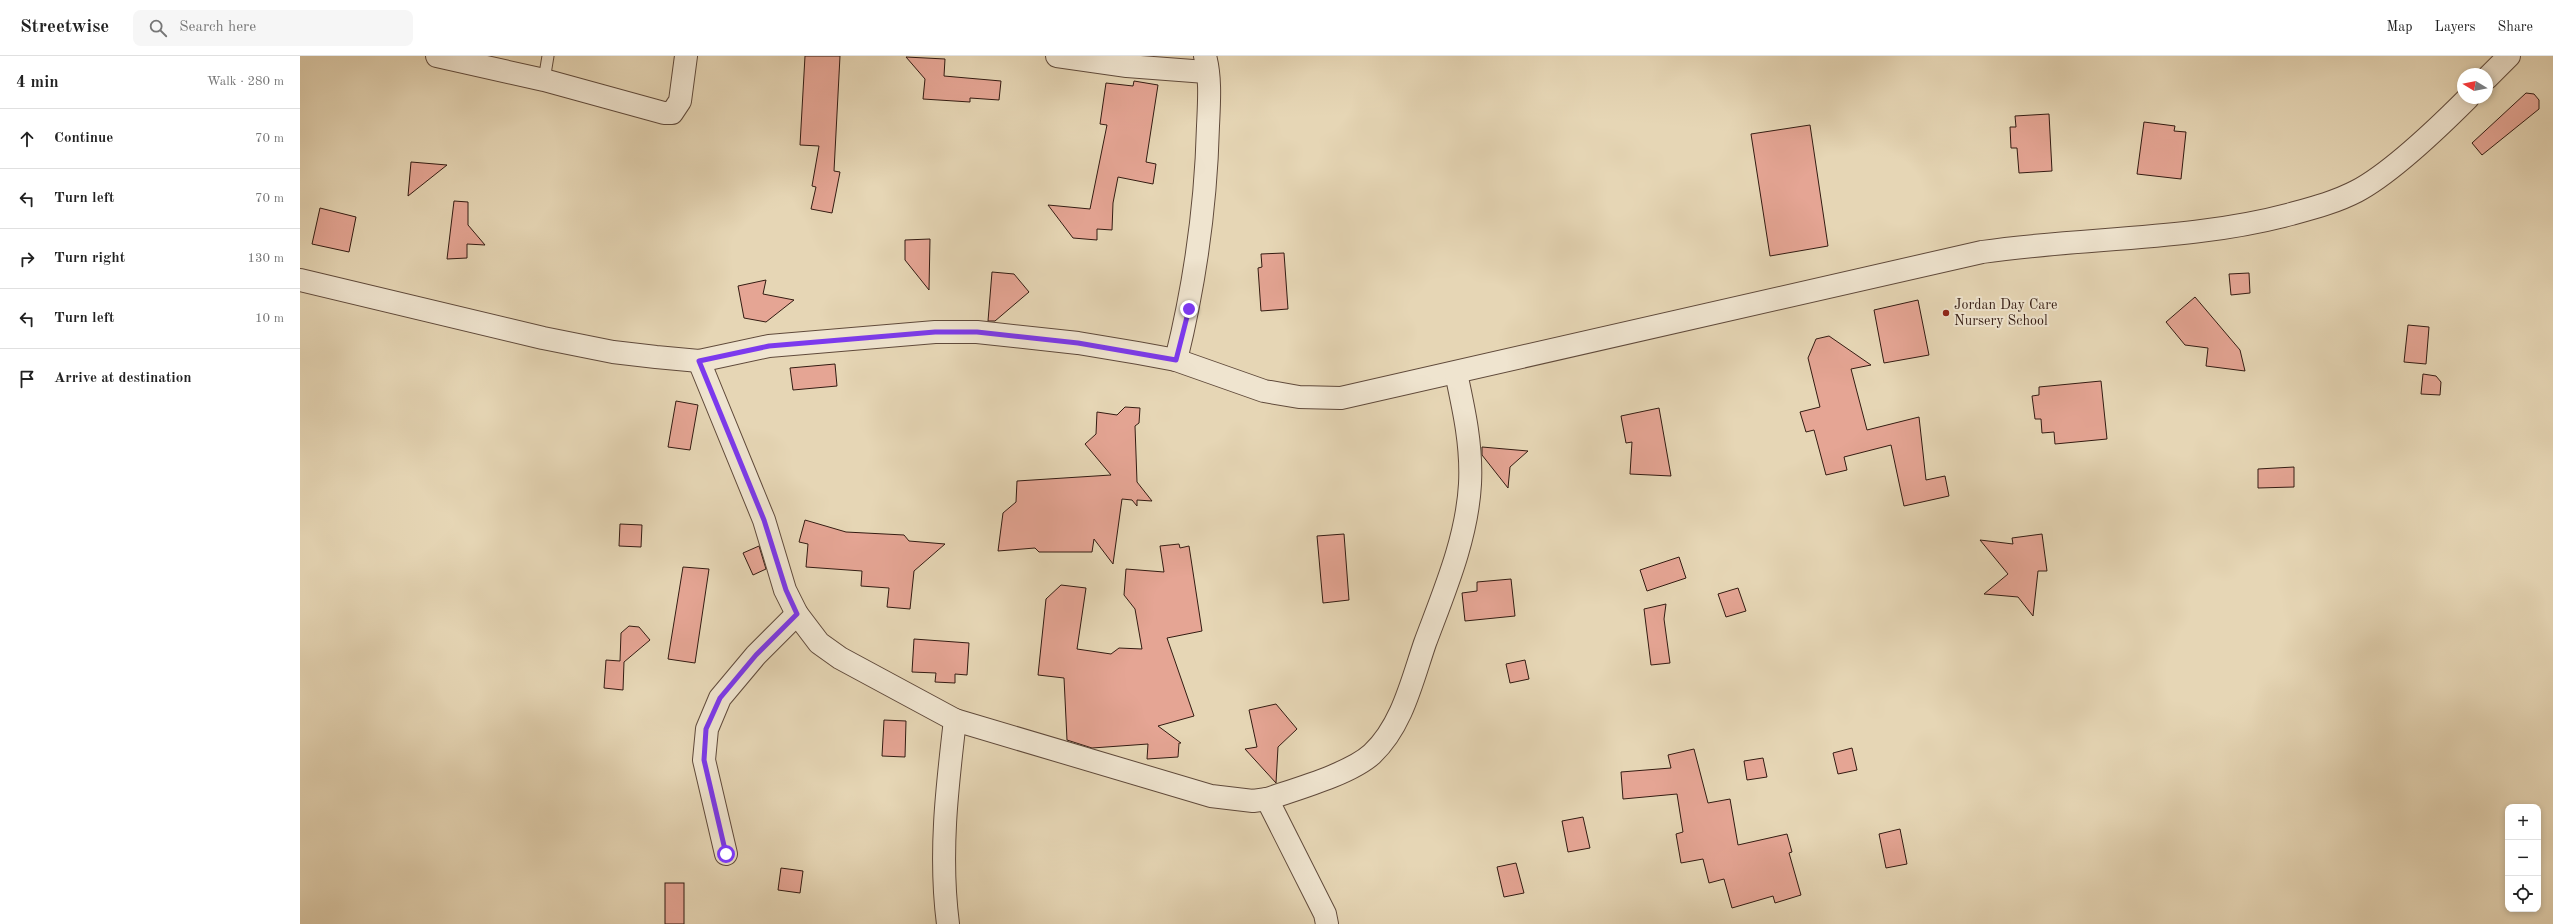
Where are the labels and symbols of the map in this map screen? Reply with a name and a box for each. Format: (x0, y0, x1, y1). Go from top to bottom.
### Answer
north arrow (2457, 68, 2493, 104)
place label: Jordan Day Care Nursery School (1954, 298, 2057, 328)
route end (1180, 300, 1198, 318)
marker: Jordan Day Care Nursery School (1941, 308, 1951, 318)
route start (717, 845, 735, 863)

